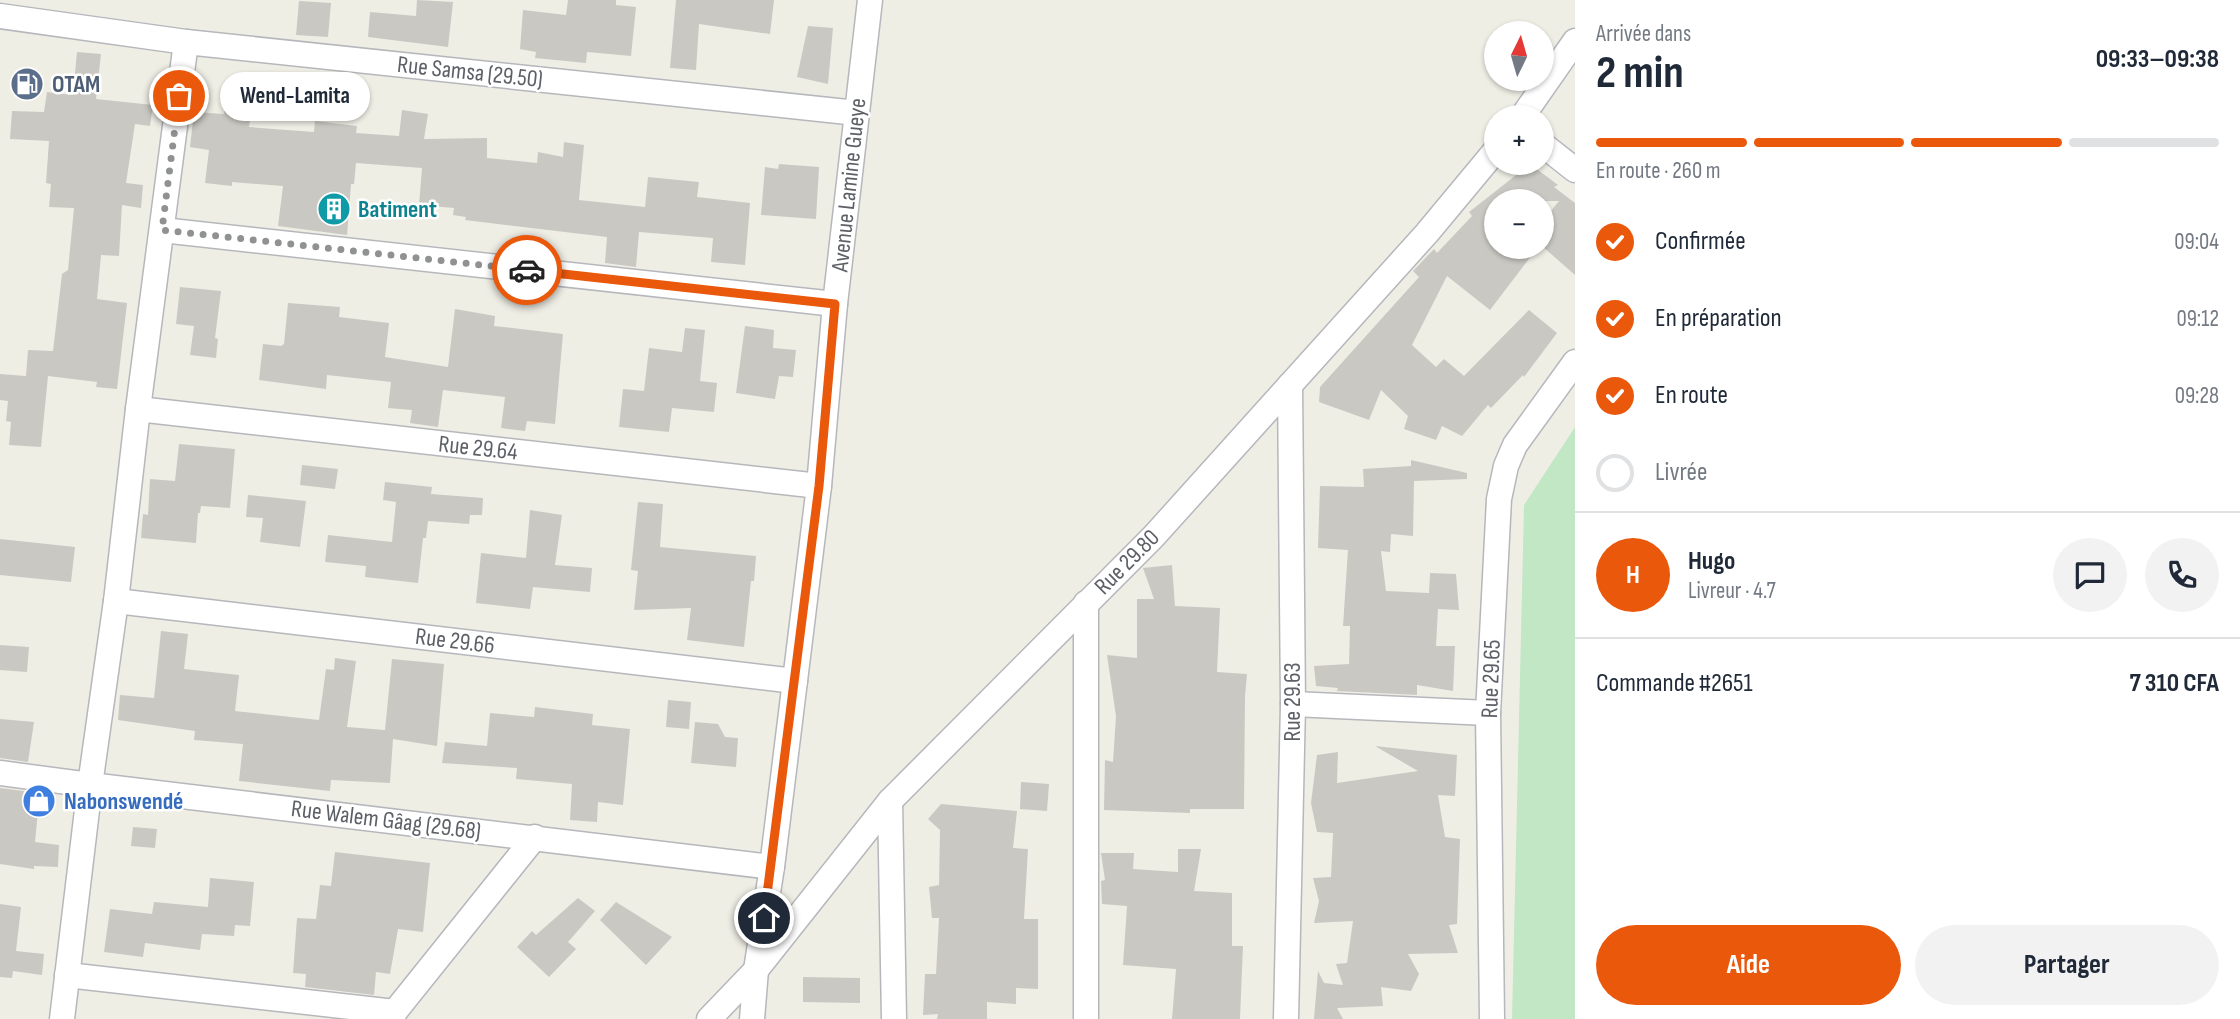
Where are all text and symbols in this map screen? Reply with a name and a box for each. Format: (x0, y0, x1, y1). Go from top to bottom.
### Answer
text: Arrivée dans (1596, 20, 1691, 48)
north arrow (1484, 21, 1554, 91)
map controls (1484, 21, 1554, 259)
text: 09:33–09:38 (2096, 44, 2219, 75)
text: 2 min (1596, 46, 1684, 101)
street label: Rue Samsa (29.50) (396, 50, 544, 94)
fuel station icon: OTAM (8, 65, 46, 103)
pin (149, 66, 209, 126)
place label: OTAM (52, 70, 100, 99)
callout: Wend-Lamita (221, 72, 372, 120)
icon: bag (160, 77, 198, 115)
text: Wend-Lamita (240, 82, 350, 110)
street label: Avenue Lamine Gueye (825, 97, 873, 274)
button: + (1484, 105, 1554, 175)
text: En route · 260 m (1596, 157, 1721, 185)
button: − (1484, 189, 1554, 259)
building icon: Batiment (315, 190, 353, 228)
place label: Batiment (358, 195, 437, 224)
icon: check (1596, 223, 1634, 261)
text: Confirmée (1655, 226, 1746, 257)
text: 09:04 (2174, 228, 2219, 256)
courier (492, 235, 562, 305)
icon: car (508, 251, 546, 289)
icon: check (1596, 300, 1634, 338)
text: En préparation (1655, 303, 1782, 334)
text: 09:12 (2176, 305, 2219, 333)
icon: check (1596, 377, 1634, 415)
text: En route (1655, 380, 1728, 411)
text: 09:28 (2175, 382, 2219, 410)
street label: Rue 29.64 (437, 429, 519, 467)
text: Livrée (1655, 457, 1707, 488)
street label: Rue 29.80 (1088, 523, 1166, 601)
button: chat (2053, 538, 2127, 612)
button: phone (2145, 538, 2219, 612)
text: Hugo (1688, 546, 1735, 577)
text: H (1626, 560, 1640, 591)
text: Livreur · 4.7 (1688, 577, 1776, 605)
street label: Rue 29.66 (414, 622, 496, 660)
street label: Rue 29.65 (1475, 639, 1507, 719)
street label: Rue 29.63 (1278, 662, 1307, 742)
text: Commande #2651 (1596, 668, 1753, 699)
text: 7 310 CFA (2129, 668, 2219, 699)
shop icon: Nabonswendé (20, 782, 58, 820)
place label: Nabonswendé (64, 787, 183, 816)
street label: Rue Walem Gâag (29.68) (289, 794, 483, 846)
pin (734, 888, 794, 948)
icon: home (745, 899, 783, 937)
button: Aide (1596, 925, 1901, 1005)
button: Partager (1915, 925, 2219, 1005)

